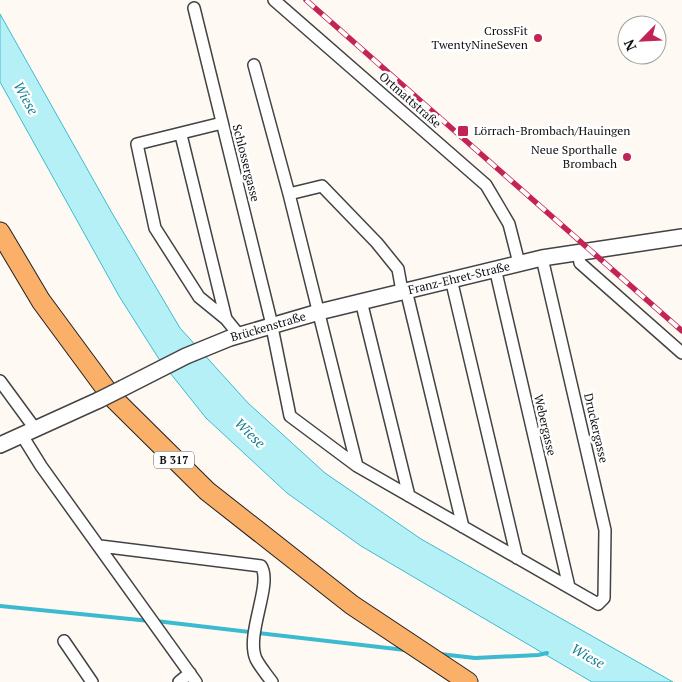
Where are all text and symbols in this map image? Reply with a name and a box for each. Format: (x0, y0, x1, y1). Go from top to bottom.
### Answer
north arrow (617, 15, 667, 65)
place label: CrossFit TwentyNineSeven (431, 23, 529, 52)
marker: CrossFit TwentyNineSeven (532, 32, 544, 44)
text: N (619, 36, 641, 54)
street label: Ortmattstraße (376, 69, 444, 131)
water label: Wiese (10, 78, 44, 118)
street label: Schlossergasse (230, 123, 263, 203)
place label: Lörrach-Brombach/Hauingen (474, 123, 630, 138)
marker: Lörrach-Brombach/Hauingen (456, 124, 470, 138)
place label: Neue Sporthalle Brombach (531, 142, 617, 171)
marker: Neue Sporthalle Brombach (621, 151, 633, 163)
street label: Franz-Ehret-Straße (407, 258, 511, 297)
street label: Brückenstraße (229, 308, 307, 344)
street label: Druckergasse (581, 392, 612, 464)
street label: Webergasse (531, 393, 560, 457)
water label: Wiese (231, 414, 270, 452)
road number: B 317 (154, 452, 194, 468)
water label: Wiese (568, 639, 609, 673)

